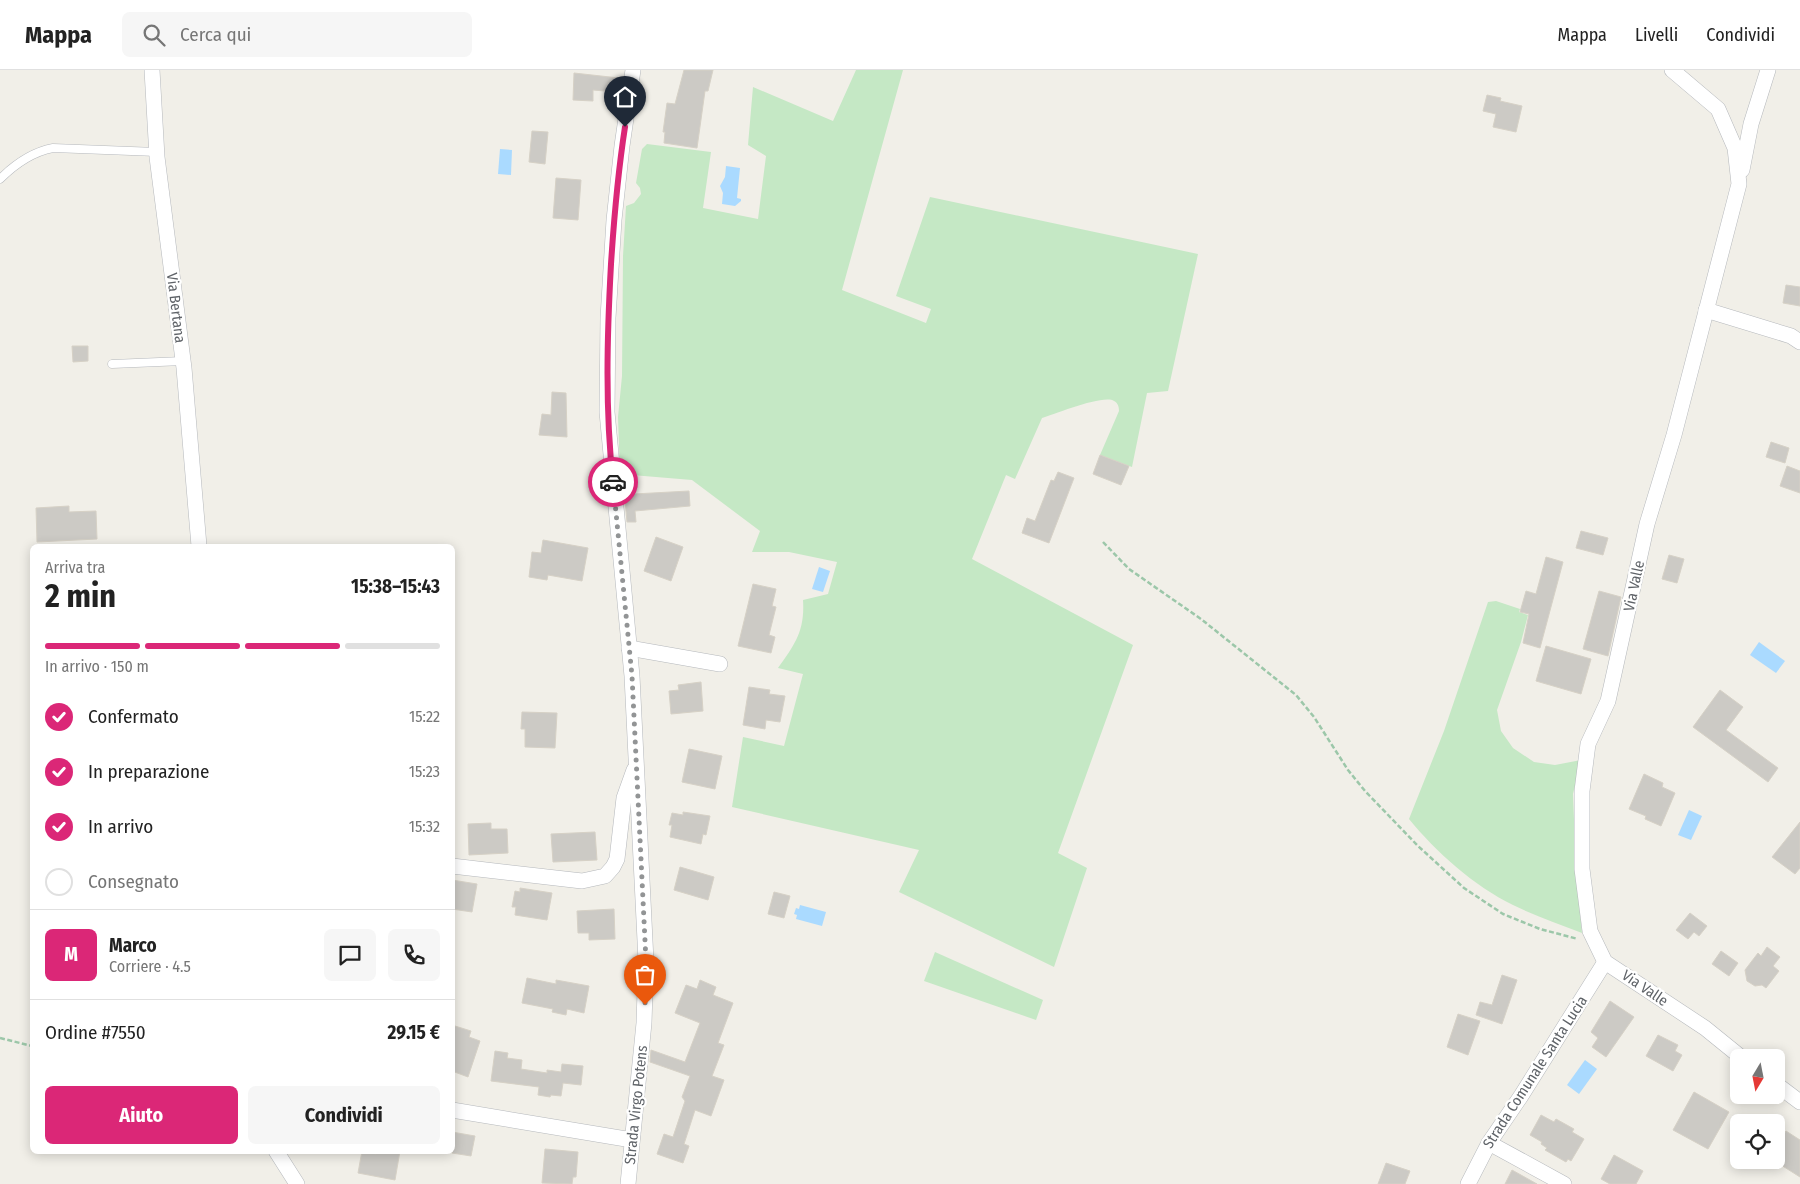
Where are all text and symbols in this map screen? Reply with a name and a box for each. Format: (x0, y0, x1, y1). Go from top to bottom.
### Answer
search box (122, 12, 472, 57)
text: Mappa (25, 21, 92, 49)
icon: search (140, 21, 168, 49)
text: Cerca qui (180, 23, 251, 46)
text: Mappa (1558, 24, 1607, 46)
text: Livelli (1635, 24, 1678, 46)
text: Condividi (1706, 24, 1775, 46)
pin (604, 76, 646, 127)
icon: home (611, 83, 639, 111)
street label: Via Bertana (163, 272, 189, 344)
courier (588, 457, 638, 507)
icon: car (599, 468, 627, 496)
text: Arriva tra (45, 558, 105, 577)
street label: Via Valle (1620, 559, 1648, 613)
text: 15:38–15:43 (351, 575, 440, 598)
text: 2 min (45, 577, 116, 615)
text: In arrivo · 150 m (45, 657, 149, 676)
icon: check (45, 703, 73, 731)
text: Confermato (88, 705, 179, 728)
text: 15:22 (409, 707, 440, 726)
icon: check (45, 758, 73, 786)
text: In preparazione (88, 760, 209, 783)
text: 15:23 (409, 762, 440, 781)
icon: check (45, 813, 73, 841)
text: In arrivo (88, 815, 153, 838)
text: 15:32 (409, 817, 440, 836)
text: Consegnato (88, 870, 179, 893)
button: chat (324, 929, 376, 981)
button: phone (388, 929, 440, 981)
text: Marco (109, 934, 157, 957)
text: M (64, 943, 78, 966)
pin (624, 954, 666, 1005)
text: Corriere · 4.5 (109, 957, 191, 976)
icon: bag (631, 961, 659, 989)
street label: Via Valle (1619, 966, 1671, 1010)
street label: Strada Comunale Santa Lucia (1479, 992, 1591, 1152)
text: Ordine #7550 (45, 1021, 146, 1044)
text: 29.15 € (388, 1021, 440, 1044)
street label: Strada Virgo Potens (621, 1045, 651, 1165)
north arrow (1730, 1049, 1785, 1104)
map controls (1730, 1049, 1785, 1169)
button: Aiuto (45, 1086, 238, 1144)
button: Condividi (248, 1086, 440, 1144)
button: locate (1730, 1114, 1785, 1169)

